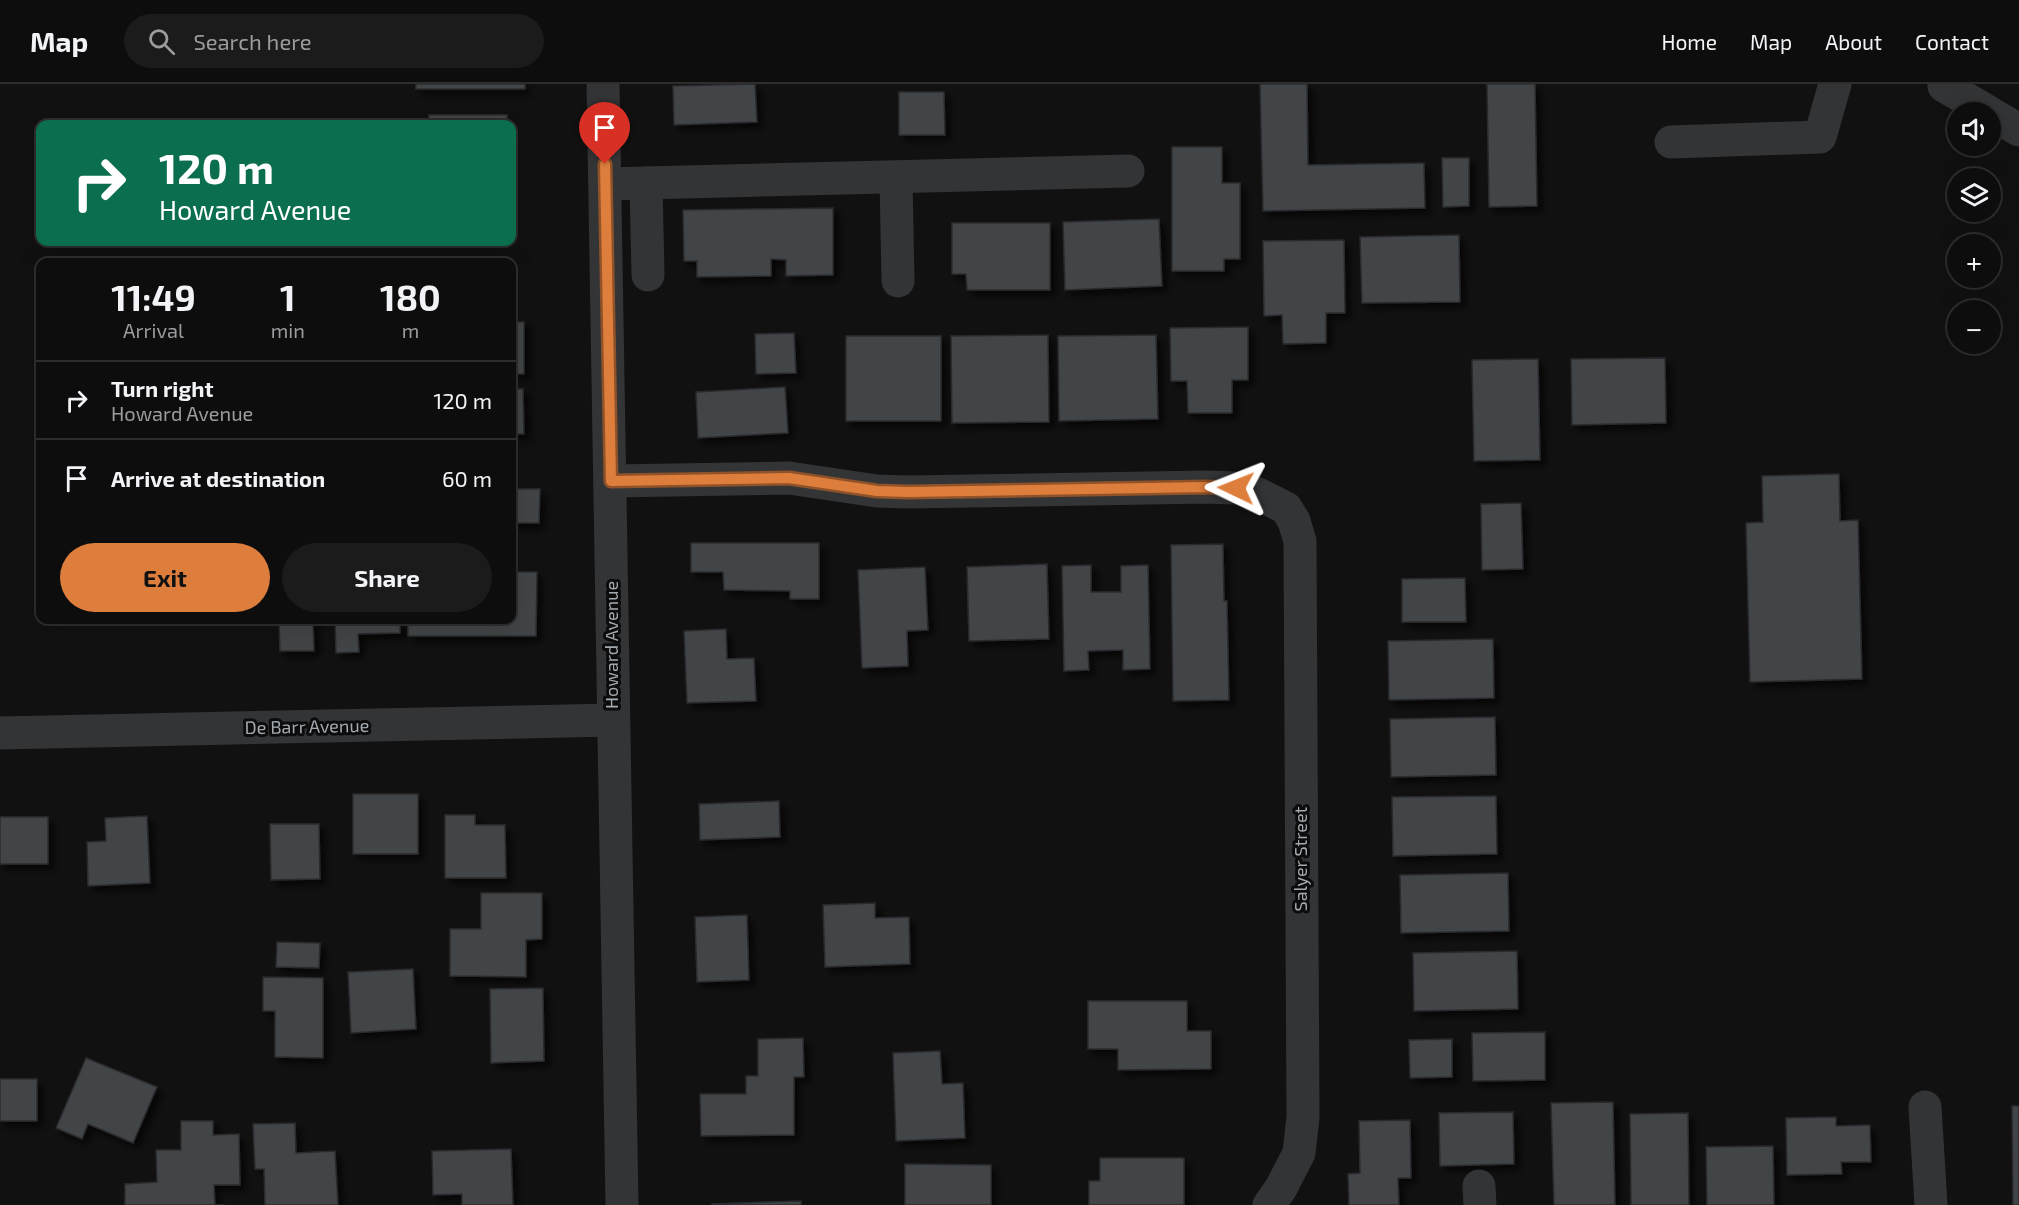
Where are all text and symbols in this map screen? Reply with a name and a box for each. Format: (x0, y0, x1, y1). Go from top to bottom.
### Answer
search box (124, 14, 544, 68)
text: Map (30, 24, 88, 58)
icon: search (145, 25, 178, 58)
text: Search here (193, 28, 312, 54)
text: Home (1661, 29, 1717, 54)
text: Map (1750, 29, 1792, 54)
text: About (1825, 29, 1882, 54)
text: Contact (1915, 29, 1989, 54)
pin (579, 102, 630, 164)
map controls (1947, 102, 2001, 354)
button: sound (1947, 102, 2001, 156)
icon: arrive (588, 111, 621, 144)
text: 120 m (159, 142, 274, 192)
icon: right (60, 144, 138, 222)
button: layers (1947, 168, 2001, 222)
text: Howard Avenue (159, 193, 351, 225)
button: + (1947, 234, 2001, 288)
text: 11:49 (111, 275, 196, 318)
text: 1 (280, 275, 296, 318)
text: 180 (380, 275, 441, 318)
button: − (1947, 300, 2001, 354)
text: Arrival (123, 318, 184, 342)
text: min (271, 318, 305, 342)
text: m (402, 318, 419, 342)
text: Turn right (111, 375, 213, 401)
icon: right (60, 384, 93, 417)
text: 120 m (433, 387, 492, 413)
text: Howard Avenue (111, 401, 253, 425)
position arrow (1204, 456, 1268, 520)
icon: arrive (60, 462, 93, 495)
text: Arrive at destination (111, 465, 325, 491)
text: 60 m (442, 465, 492, 491)
button: Exit (60, 543, 270, 612)
button: Share (282, 543, 492, 612)
street label: Howard Avenue (600, 581, 622, 709)
street label: De Barr Avenue (244, 714, 369, 738)
street label: Salyer Street (1289, 806, 1311, 911)

